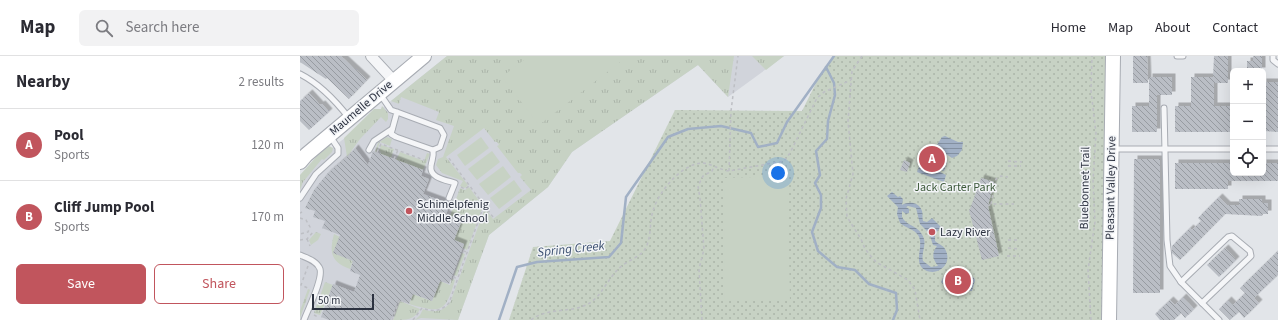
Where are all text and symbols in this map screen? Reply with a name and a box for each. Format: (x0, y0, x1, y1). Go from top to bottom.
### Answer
search box (79, 10, 359, 46)
text: Map (20, 14, 55, 41)
icon: search (93, 17, 115, 39)
text: Search here (125, 17, 199, 38)
text: Home (1051, 18, 1086, 38)
text: Map (1108, 18, 1133, 38)
text: About (1155, 18, 1190, 38)
text: Contact (1212, 18, 1258, 38)
map controls (1230, 68, 1266, 176)
button: + (1230, 68, 1266, 104)
text: Nearby (16, 70, 70, 94)
text: 2 results (239, 73, 284, 91)
street label: Maumelle Drive (326, 76, 396, 139)
button: − (1230, 104, 1266, 140)
text: Pool (54, 125, 84, 146)
text: A (25, 136, 33, 154)
text: 120 m (251, 136, 284, 154)
street label: Pleasant Valley Drive (1102, 136, 1120, 240)
button: locate (1230, 140, 1266, 176)
pin: A (919, 144, 945, 174)
text: Sports (54, 146, 89, 164)
street label: Bluebonnet Trail (1076, 146, 1094, 230)
your location (768, 163, 788, 183)
park label: Jack Carter Park (914, 179, 996, 196)
place label: Schimelpfenig Middle School (417, 196, 489, 227)
text: Cliff Jump Pool (54, 197, 154, 218)
marker: Schimelpfenig Middle School (404, 206, 414, 216)
text: B (25, 208, 33, 226)
text: 170 m (251, 208, 284, 226)
text: Sports (54, 218, 89, 236)
place label: Lazy River (940, 224, 991, 241)
marker: Lazy River (927, 227, 937, 237)
water label: Spring Creek (536, 236, 606, 261)
button: Save (16, 264, 146, 304)
button: Share (154, 264, 284, 304)
pin: B (945, 266, 971, 296)
scale bar (312, 292, 374, 311)
text: 50 m (318, 293, 340, 308)

